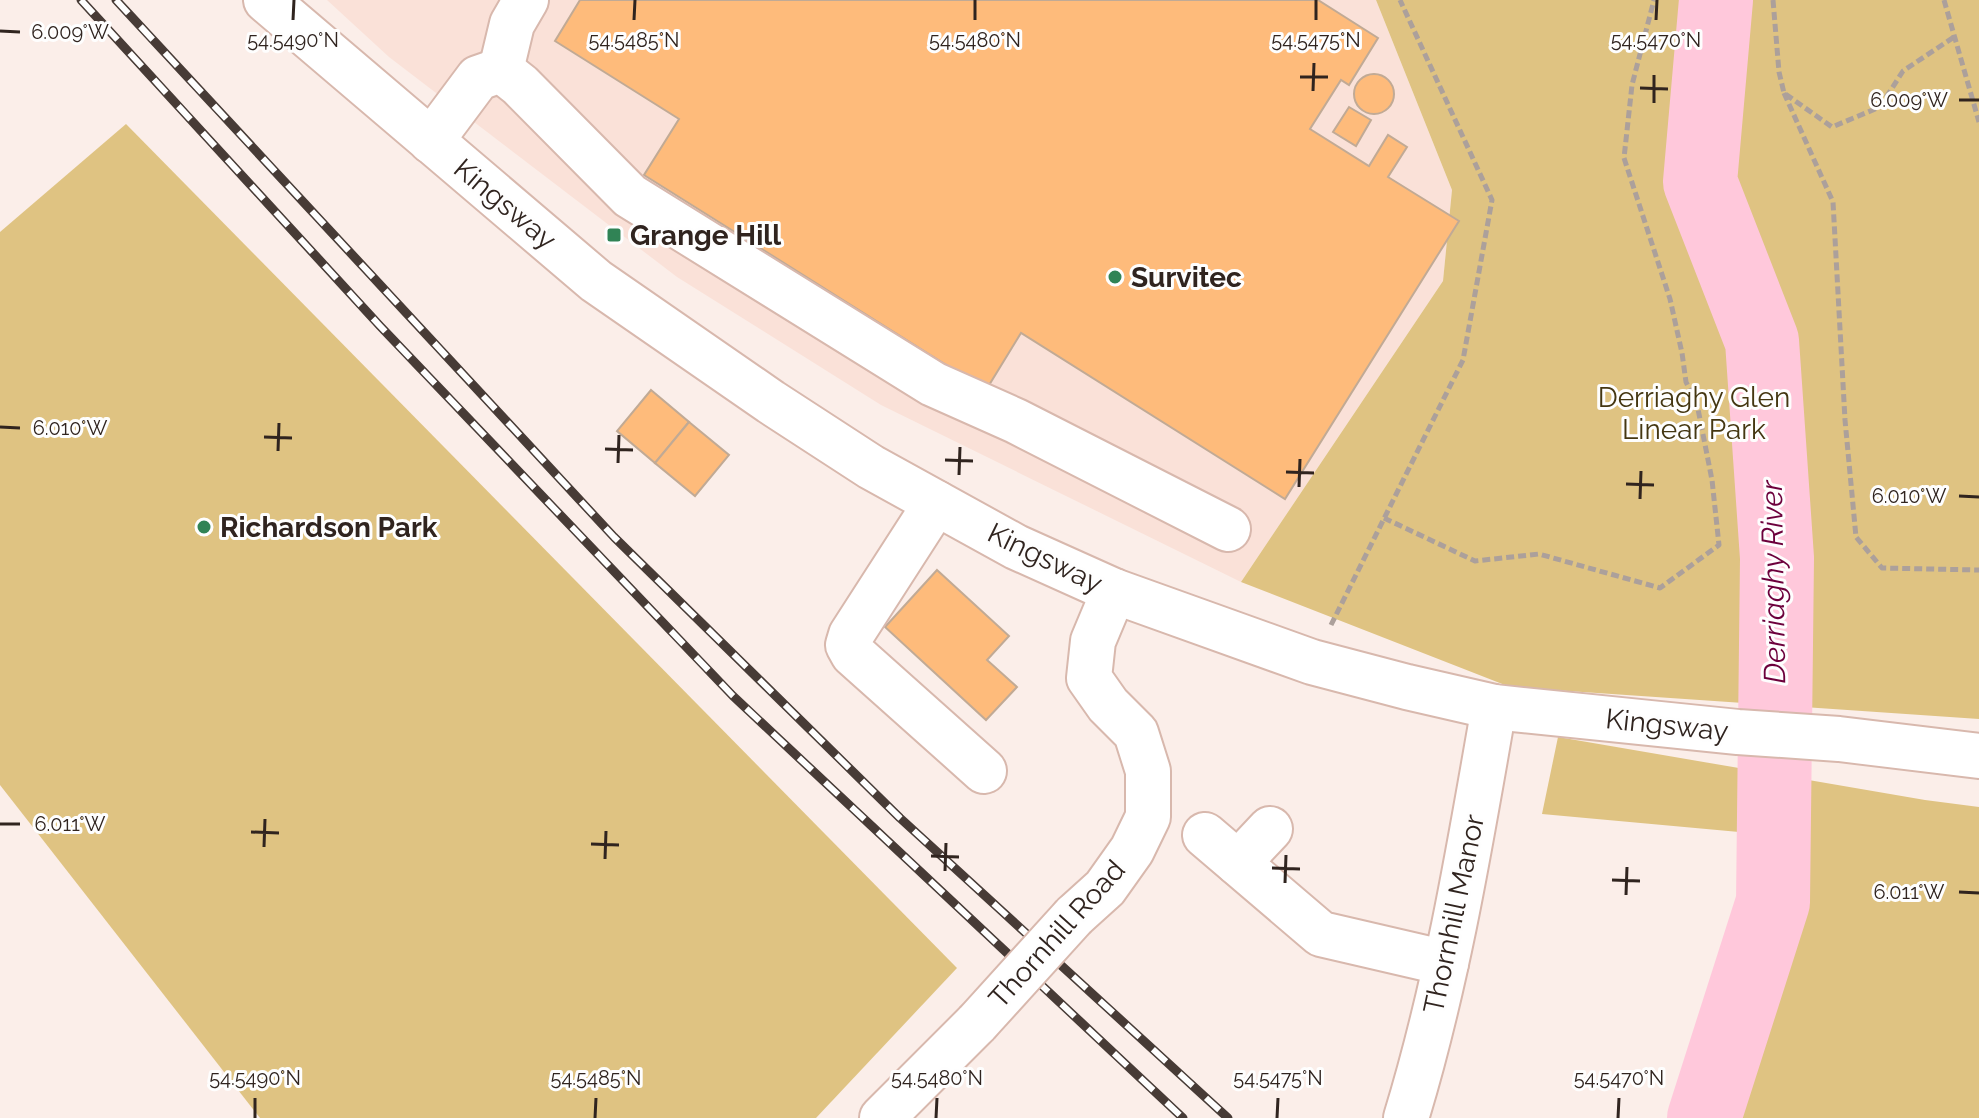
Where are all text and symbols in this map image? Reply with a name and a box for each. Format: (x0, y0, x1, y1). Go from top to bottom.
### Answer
text: 6.009°W (31, 20, 109, 44)
text: 54.5490°N (247, 28, 339, 52)
text: 54.5485°N (589, 28, 679, 52)
text: 54.5480°N (929, 28, 1021, 52)
text: 54.5475°N (1271, 28, 1361, 52)
text: 54.5470°N (1611, 28, 1701, 52)
text: 6.009°W (1870, 88, 1948, 112)
street label: Kingsway (447, 152, 563, 256)
place label: Grange Hill (630, 219, 781, 252)
marker: Grange Hill (605, 226, 623, 244)
place label: Survitec (1131, 261, 1242, 294)
marker: Survitec (1106, 268, 1124, 286)
park label: Derriaghy Glen Linear Park (1598, 381, 1790, 446)
text: 6.010°W (33, 416, 107, 440)
water label: Derriaghy River (1754, 478, 1792, 684)
text: 6.010°W (1872, 484, 1946, 508)
place label: Richardson Park (220, 511, 438, 544)
street label: Kingsway (982, 516, 1108, 600)
marker: Richardson Park (195, 518, 213, 536)
street label: Kingsway (1604, 702, 1730, 748)
street label: Thornhill Manor (1417, 811, 1491, 1017)
text: 6.011°W (35, 812, 106, 836)
street label: Thornhill Road (982, 853, 1132, 1015)
text: 6.011°W (1874, 880, 1945, 904)
text: 54.5490°N (209, 1066, 301, 1090)
text: 54.5485°N (551, 1066, 641, 1090)
text: 54.5480°N (891, 1066, 983, 1090)
text: 54.5475°N (1233, 1066, 1323, 1090)
text: 54.5470°N (1574, 1066, 1664, 1090)

